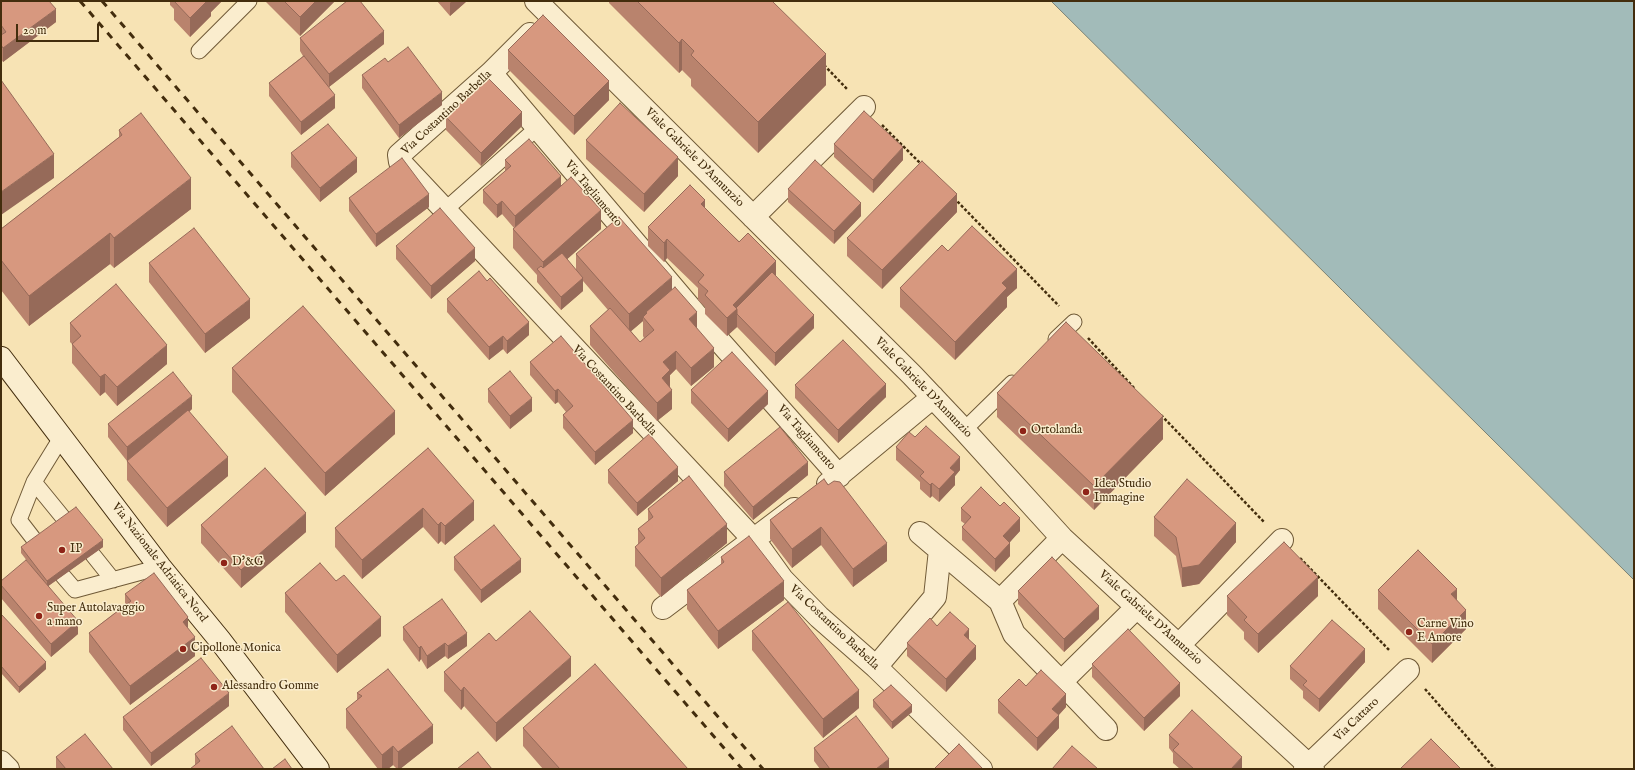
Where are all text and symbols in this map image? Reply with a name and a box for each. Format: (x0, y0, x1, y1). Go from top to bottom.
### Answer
scale bar (18, 16, 101, 42)
text: 20 m (23, 23, 46, 38)
street label: Via Costantino Barbella (399, 68, 495, 158)
street label: Viale Gabriele D'Annunzio (641, 105, 747, 211)
street label: Via Tagliamento (561, 158, 625, 230)
street label: Viale Gabriele D'Annunzio (871, 335, 975, 441)
street label: Via Costantino Barbella (569, 343, 659, 439)
street label: Via Tagliamento (774, 402, 838, 474)
place label: Ortolanda (1031, 424, 1082, 438)
marker: Ortolanda (1018, 426, 1028, 436)
place label: Idea Studio Immagine (1094, 478, 1151, 506)
marker: Idea Studio Immagine (1081, 487, 1091, 497)
street label: Via Nazionale Adriatica Nord (108, 501, 210, 625)
place label: IP (70, 543, 82, 557)
marker: IP (57, 545, 67, 555)
place label: D'&G (232, 556, 263, 570)
marker: D'&G (219, 558, 229, 568)
street label: Viale Gabriele D'Annunzio (1095, 568, 1205, 668)
street label: Via Costantino Barbella (786, 583, 882, 673)
place label: Super Autolavaggio a mano (47, 602, 145, 630)
marker: Super Autolavaggio a mano (34, 611, 44, 621)
place label: Carne Vino E Amore (1417, 618, 1474, 646)
marker: Carne Vino E Amore (1404, 627, 1414, 637)
place label: Cipollone Monica (191, 642, 281, 656)
marker: Cipollone Monica (178, 644, 188, 654)
place label: Alessandro Gomme (222, 680, 319, 694)
marker: Alessandro Gomme (209, 682, 219, 692)
street label: Via Cattaro (1332, 695, 1382, 745)

